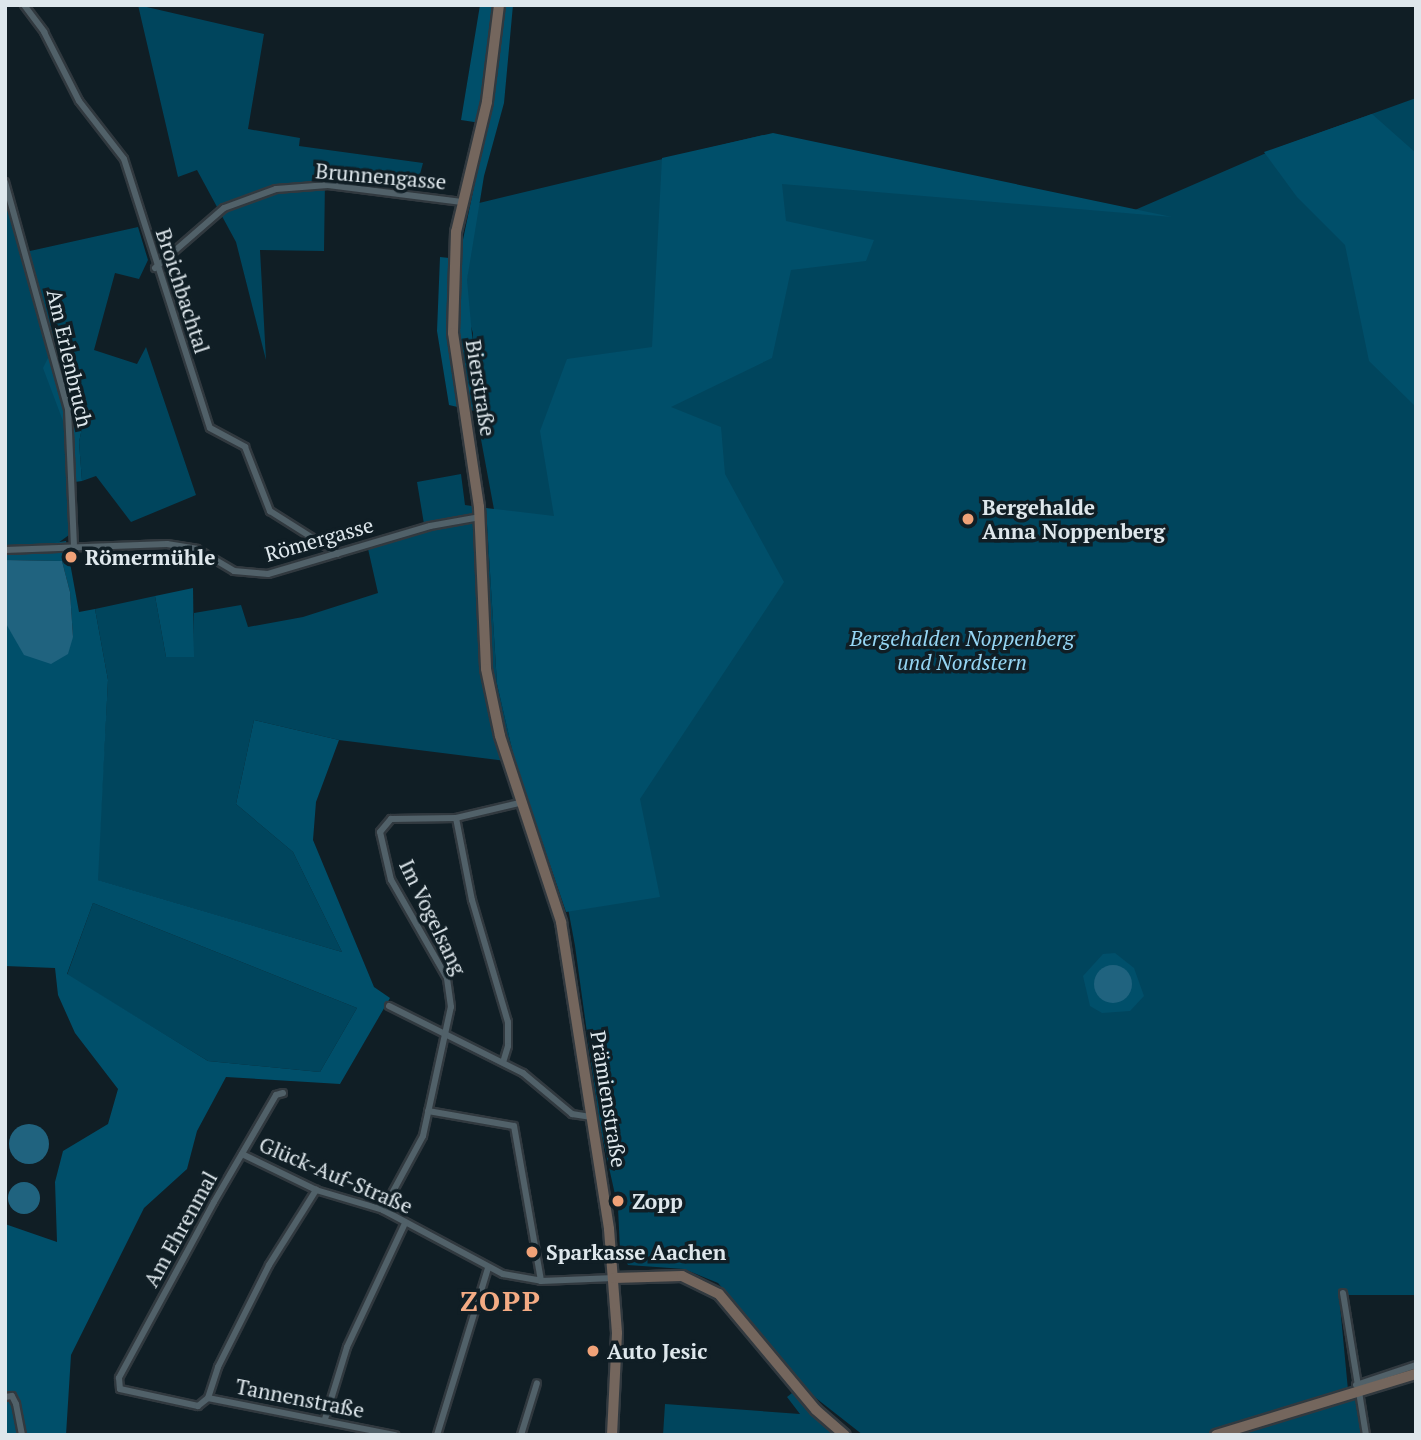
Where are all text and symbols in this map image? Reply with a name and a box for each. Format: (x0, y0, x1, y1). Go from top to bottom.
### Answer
street label: Brunnengasse (314, 158, 448, 194)
street label: Broichbachtal (151, 225, 215, 357)
street label: Am Erlenbruch (42, 287, 98, 429)
street label: Bierstraße (461, 338, 501, 438)
place label: Bergehalde Anna Noppenberg (982, 494, 1165, 544)
street label: Römergasse (262, 511, 376, 567)
marker: Bergehalde Anna Noppenberg (960, 511, 976, 527)
place label: Römermühle (85, 544, 215, 570)
marker: Römermühle (63, 549, 79, 565)
park label: Bergehalden Noppenberg und Nordstern (850, 625, 1074, 675)
street label: Im Vogelsang (394, 855, 472, 979)
street label: Prämienstraße (586, 1029, 632, 1169)
street label: Glück-Auf-Straße (255, 1131, 417, 1219)
street label: Am Ehrenmal (138, 1167, 222, 1291)
place label: Zopp (632, 1188, 683, 1214)
marker: Zopp (610, 1193, 626, 1209)
place label: Sparkasse Aachen (546, 1239, 727, 1265)
marker: Sparkasse Aachen (524, 1244, 540, 1260)
district label: ZOPP (460, 1284, 542, 1318)
place label: Auto Jesic (607, 1338, 707, 1364)
marker: Auto Jesic (585, 1343, 601, 1359)
street label: Tannenstraße (234, 1373, 366, 1423)

